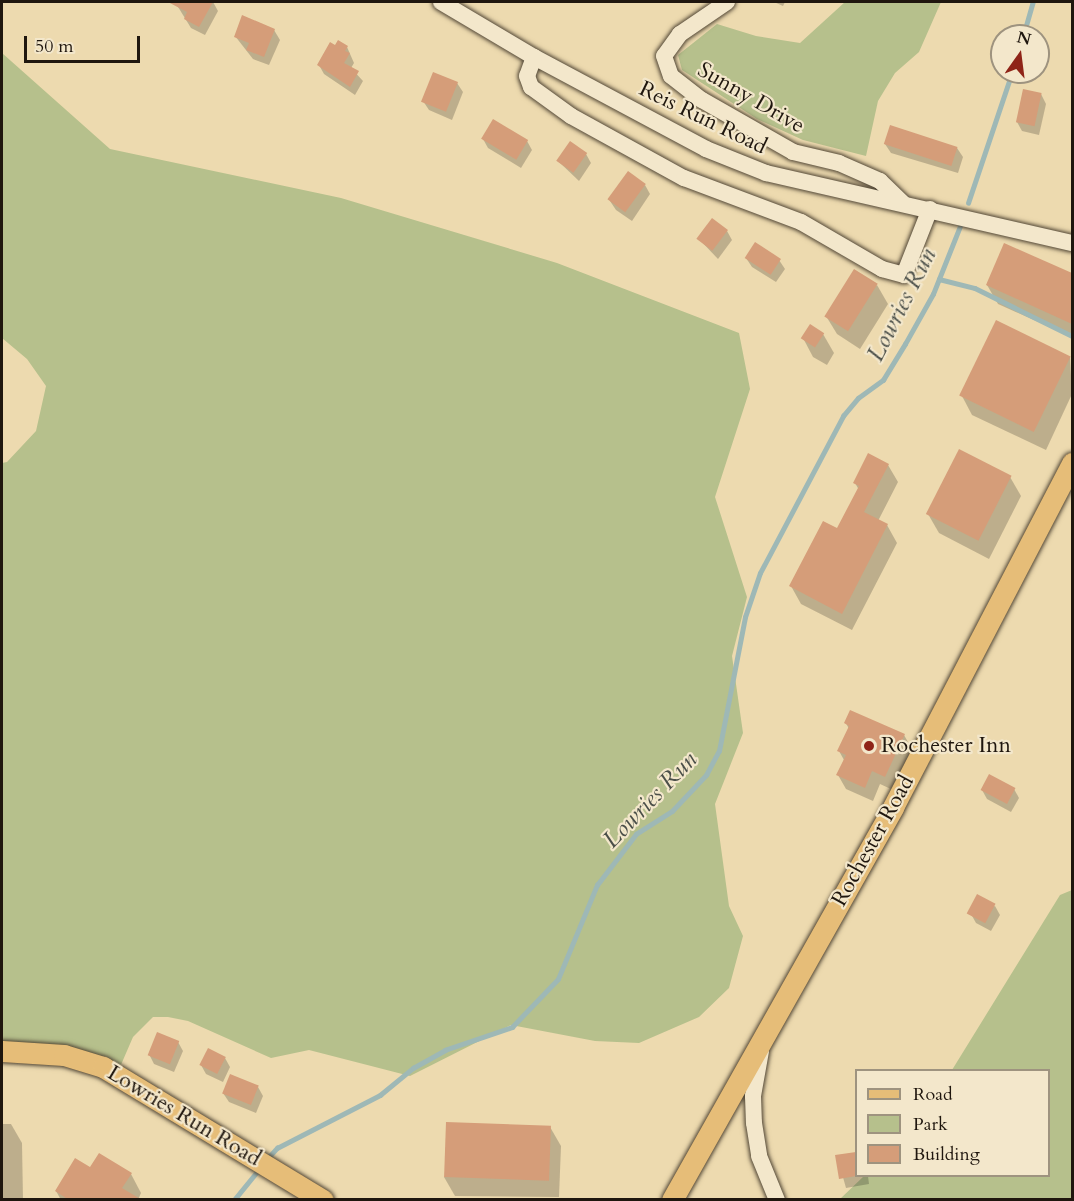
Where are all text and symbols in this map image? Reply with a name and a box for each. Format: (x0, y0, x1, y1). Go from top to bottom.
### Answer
scale bar (27, 24, 142, 62)
north arrow (990, 24, 1050, 84)
text: N (1014, 26, 1033, 51)
text: 50 m (35, 34, 74, 59)
street label: Sunny Drive (693, 57, 809, 139)
street label: Reis Run Road (635, 76, 771, 160)
water label: Lowries Run (861, 244, 943, 366)
place label: Rochester Inn (881, 733, 1011, 759)
marker: Rochester Inn (862, 739, 876, 753)
water label: Lowries Run (597, 746, 703, 854)
street label: Rochester Road (826, 771, 920, 911)
street label: Lowries Run Road (102, 1060, 266, 1172)
legend (855, 1069, 1050, 1177)
text: Road (913, 1082, 953, 1107)
text: Park (913, 1112, 948, 1137)
text: Building (913, 1142, 980, 1167)

